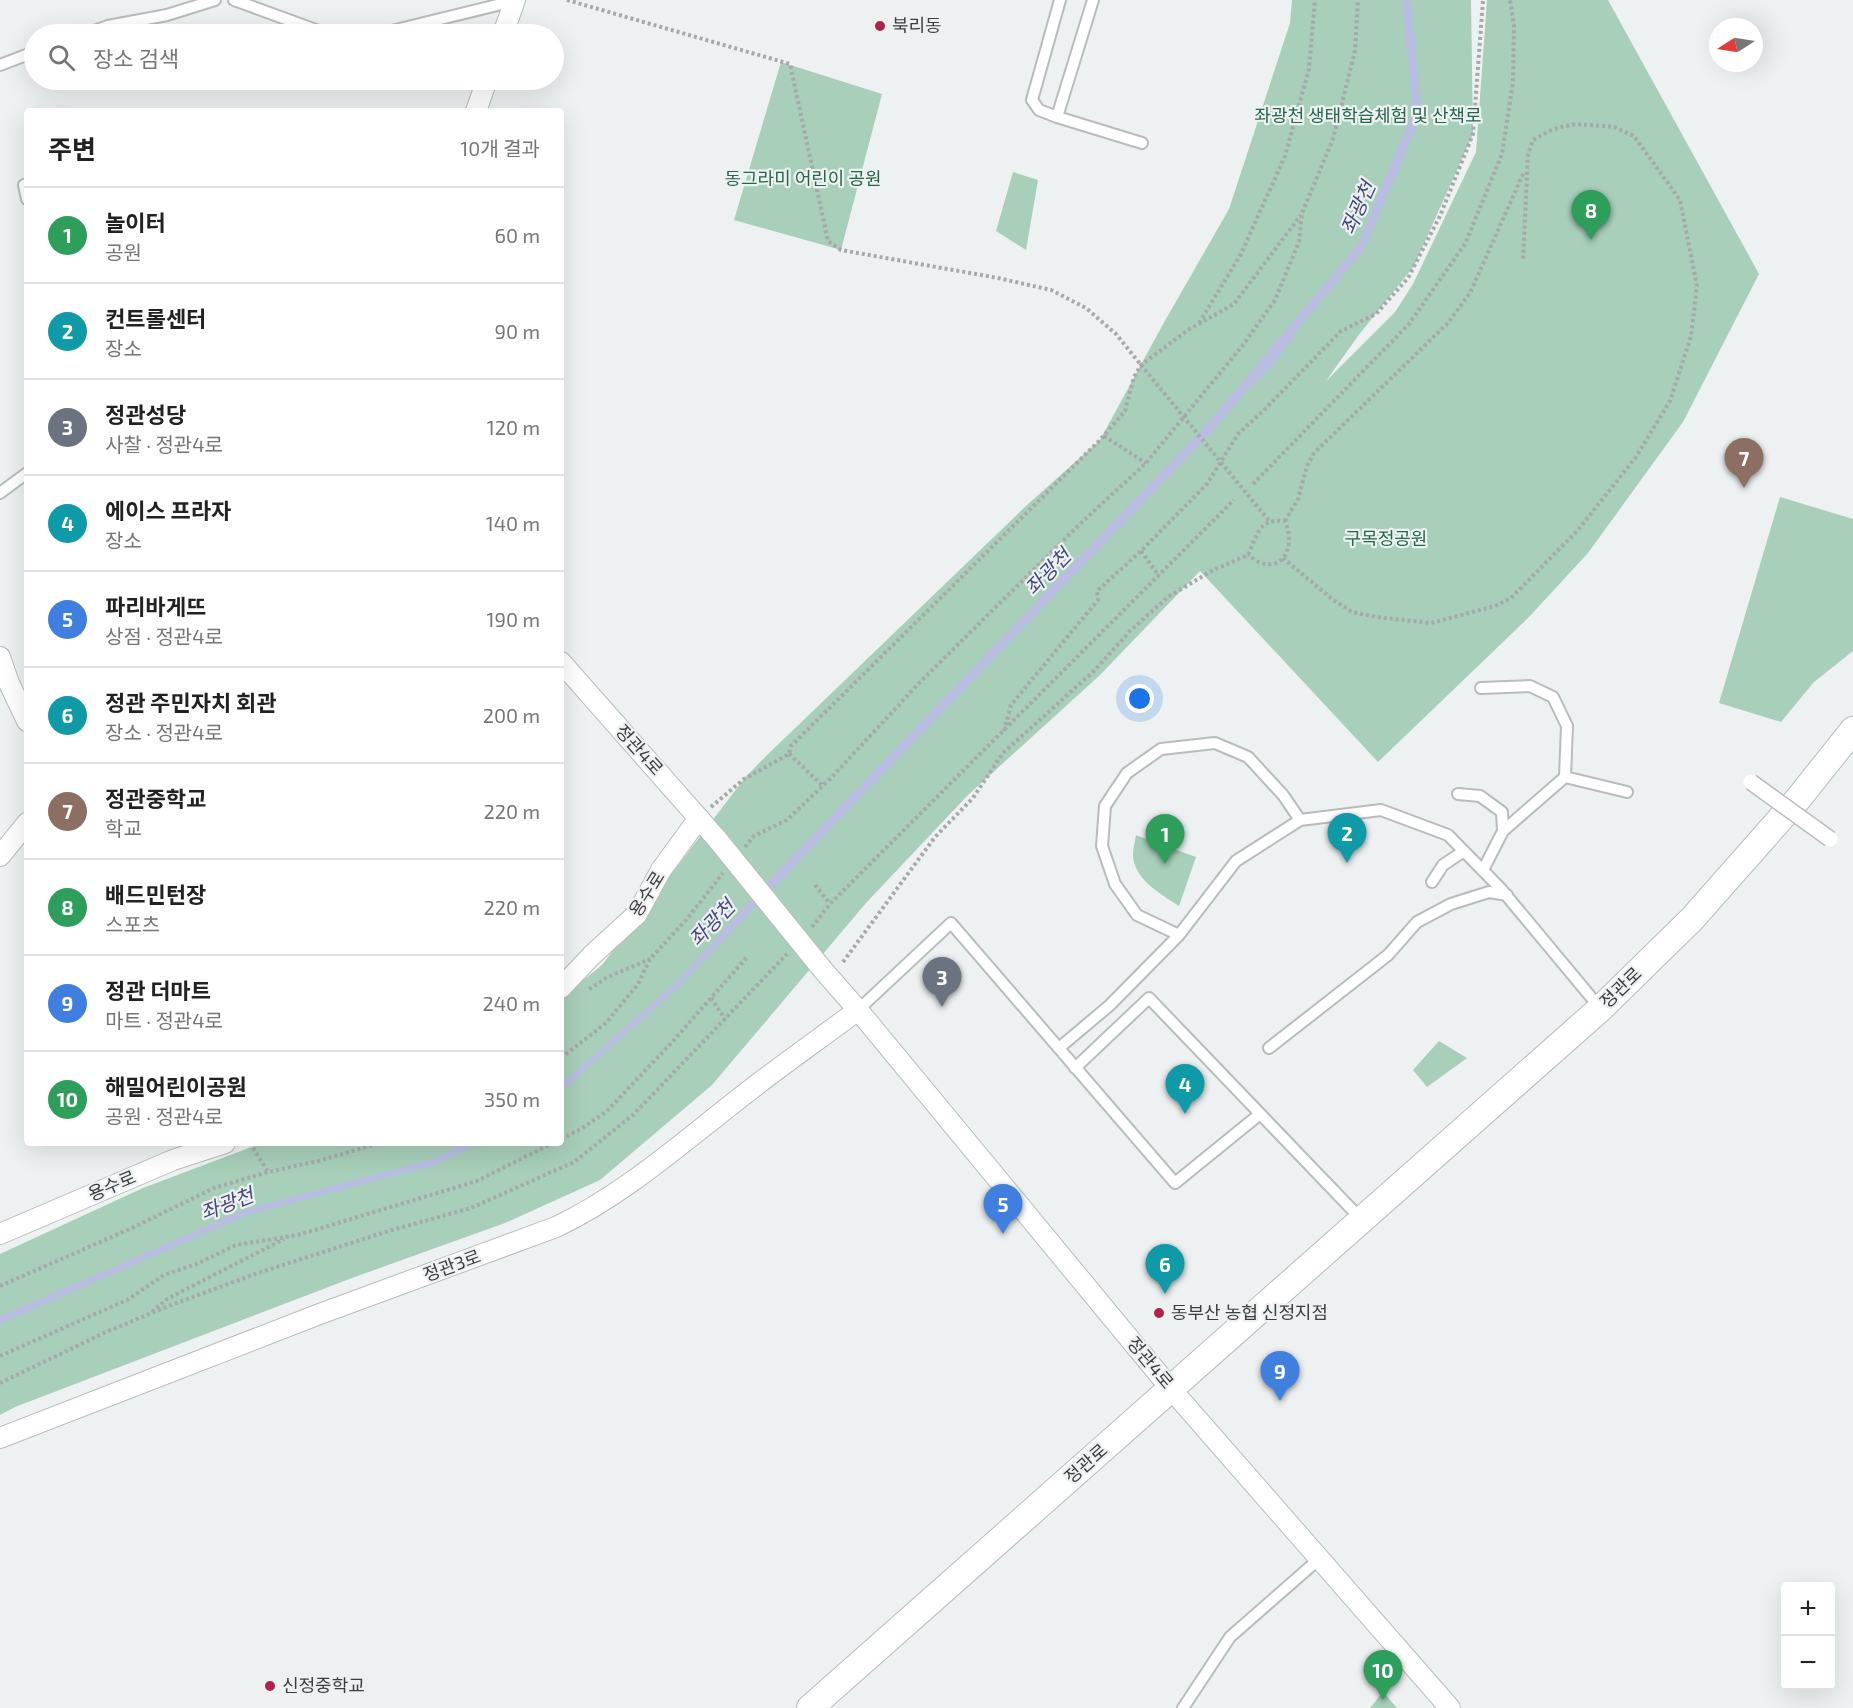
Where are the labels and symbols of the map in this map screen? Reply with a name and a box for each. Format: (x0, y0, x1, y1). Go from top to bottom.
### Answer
place label: 북리동 (892, 14, 942, 36)
north arrow (1709, 18, 1763, 72)
marker: 북리동 (873, 19, 887, 33)
park label: 좌광천 생태학습체험 및 산책로 (1254, 104, 1482, 126)
park label: 동그라미 어린이 공원 (724, 167, 882, 189)
water label: 좌광천 (1335, 175, 1380, 238)
pin: 8 (1572, 190, 1610, 240)
pin: 7 (1724, 438, 1764, 488)
park label: 구목정공원 (1345, 527, 1427, 549)
water label: 좌광천 (1019, 541, 1077, 599)
your location (1125, 684, 1154, 713)
street label: 정관4로 (611, 719, 668, 779)
pin: 1 (1146, 814, 1184, 864)
pin: 2 (1328, 814, 1366, 863)
street label: 용수로 (624, 867, 669, 920)
water label: 좌광천 (683, 892, 741, 950)
pin: 3 (922, 958, 962, 1007)
street label: 정관로 (1595, 962, 1646, 1012)
pin: 4 (1166, 1064, 1204, 1114)
street label: 용수로 (84, 1165, 139, 1205)
water label: 좌광천 (197, 1181, 259, 1224)
pin: 5 (984, 1184, 1022, 1234)
pin: 6 (1146, 1244, 1184, 1294)
street label: 정관3로 (420, 1245, 483, 1286)
place label: 동부산 농협 신정지점 (1171, 1301, 1328, 1323)
marker: 동부산 농협 신정지점 (1152, 1306, 1166, 1320)
street label: 정관4로 (1123, 1332, 1179, 1393)
pin: 9 (1260, 1352, 1300, 1401)
street label: 정관로 (1059, 1439, 1111, 1488)
pin: 10 (1364, 1650, 1402, 1700)
place label: 신정중학교 (282, 1674, 365, 1696)
marker: 신정중학교 (263, 1679, 277, 1693)

